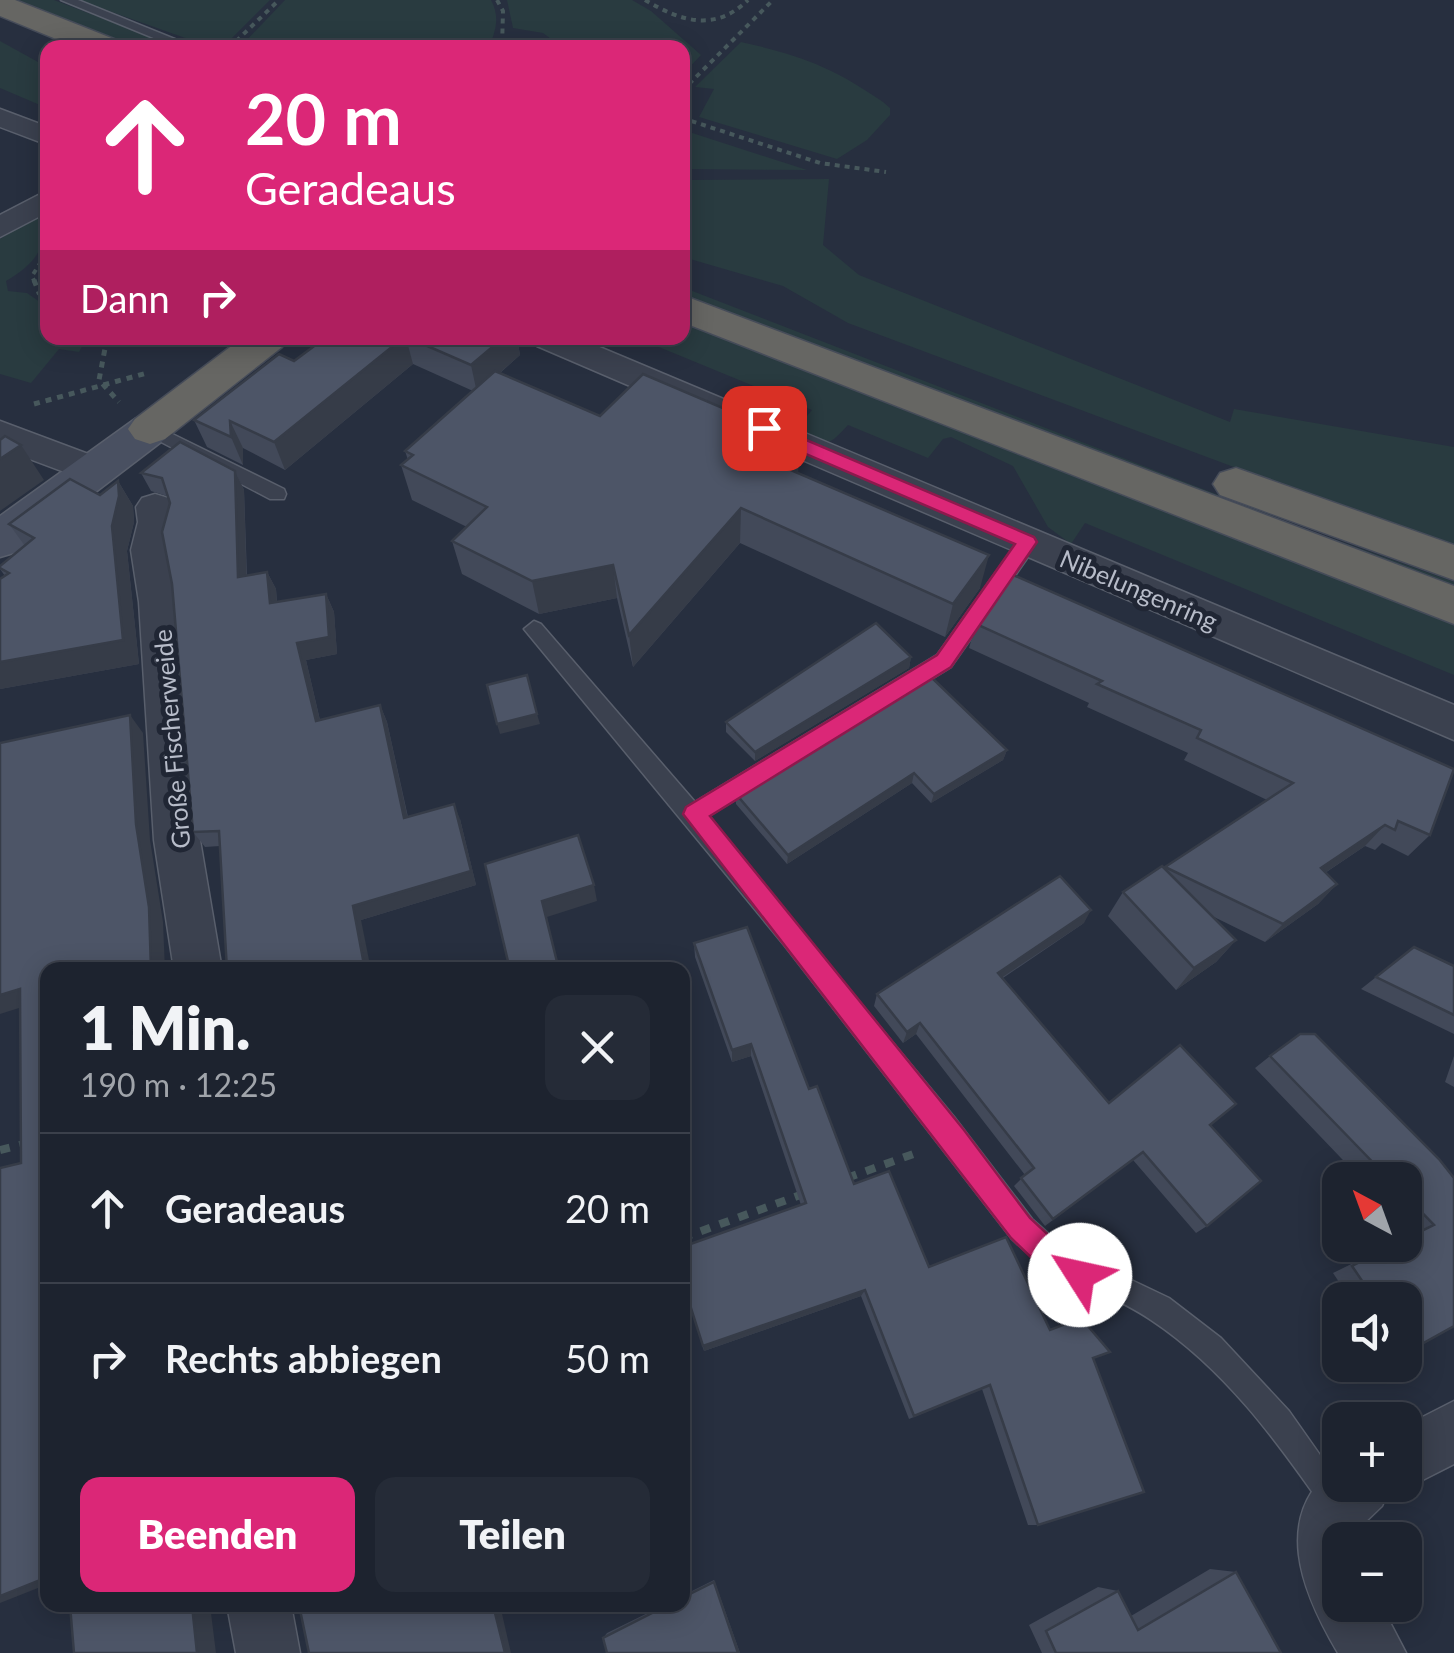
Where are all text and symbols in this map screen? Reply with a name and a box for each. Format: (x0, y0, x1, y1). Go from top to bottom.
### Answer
text: 20 m (245, 76, 402, 160)
icon: ahead (80, 80, 210, 210)
text: Geradeaus (245, 161, 456, 215)
icon: right (190, 270, 245, 325)
text: Dann (80, 275, 170, 321)
pin (722, 386, 807, 471)
icon: arrive (737, 401, 792, 456)
street label: Nibelungenring (1056, 542, 1222, 636)
street label: Große Fischerweide (146, 628, 196, 850)
text: 1 Min. (80, 991, 250, 1063)
button: close (545, 995, 650, 1100)
text: 190 m · 12:25 (80, 1065, 277, 1104)
north arrow (1322, 1162, 1422, 1262)
map controls (1322, 1162, 1422, 1622)
icon: ahead (80, 1181, 135, 1236)
text: Geradeaus (165, 1185, 345, 1231)
text: 20 m (565, 1185, 650, 1231)
position arrow (1028, 1223, 1132, 1327)
button: sound (1322, 1282, 1422, 1382)
icon: right (80, 1331, 135, 1386)
text: Rechts abbiegen (165, 1335, 442, 1381)
text: 50 m (565, 1335, 650, 1381)
button: + (1322, 1402, 1422, 1502)
button: Beenden (80, 1477, 355, 1592)
button: Teilen (375, 1477, 650, 1592)
button: − (1322, 1522, 1422, 1622)

